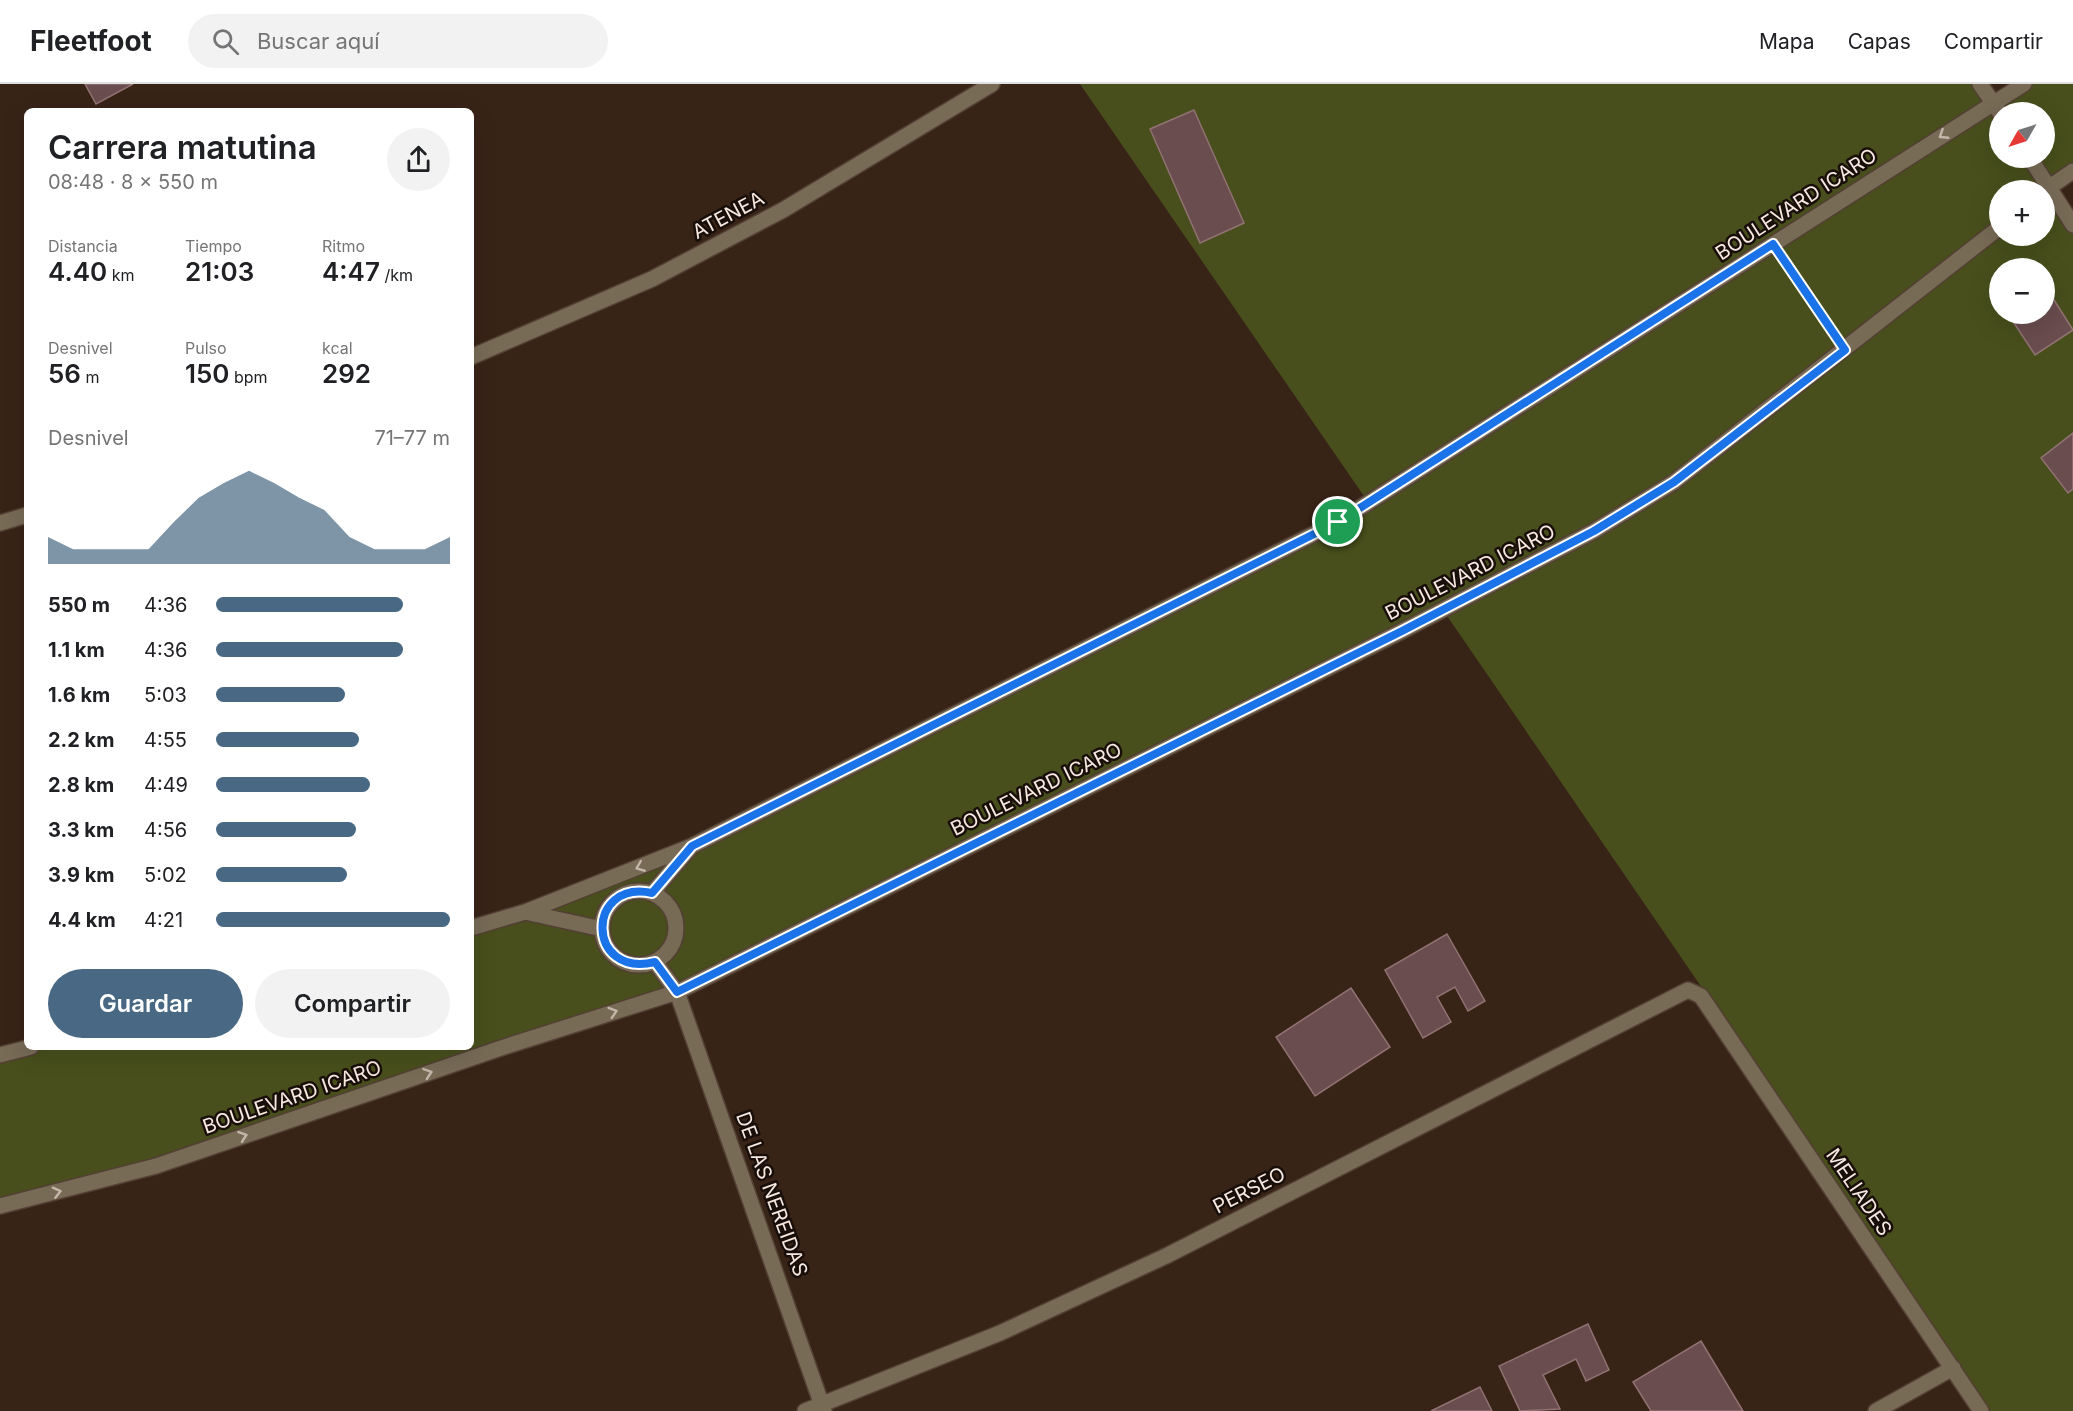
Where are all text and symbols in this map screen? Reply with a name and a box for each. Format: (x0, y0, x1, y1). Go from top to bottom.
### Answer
search box (188, 14, 608, 68)
text: Fleetfoot (30, 24, 152, 58)
icon: search (209, 25, 242, 58)
text: Buscar aquí (257, 28, 380, 54)
text: Mapa (1759, 29, 1815, 54)
text: Capas (1848, 29, 1911, 54)
text: Compartir (1944, 29, 2043, 54)
north arrow (1989, 102, 2055, 168)
map controls (1989, 102, 2055, 324)
text: Carrera matutina (48, 127, 317, 167)
button: share (387, 128, 450, 191)
one-way arrow (1939, 128, 1950, 139)
street label: BOULEVARD ICARO (1711, 143, 1881, 265)
text: 08:48 · 8 × 550 m (48, 170, 218, 194)
button: + (1989, 180, 2055, 246)
street label: ATENEA (688, 186, 768, 244)
text: Distancia (48, 236, 118, 256)
text: Tiempo (185, 236, 242, 256)
text: Ritmo (322, 236, 365, 256)
text: 4.40 (48, 256, 107, 287)
text: 21:03 (185, 256, 254, 287)
text: 4:47 (322, 256, 380, 287)
button: − (1989, 258, 2055, 324)
text: km (107, 265, 135, 285)
text: /km (380, 265, 413, 285)
text: Desnivel (48, 338, 113, 358)
text: Pulso (185, 338, 227, 358)
text: kcal (322, 338, 353, 358)
text: 56 (48, 358, 81, 389)
text: 150 (185, 358, 230, 389)
text: 292 (322, 358, 371, 389)
text: m (81, 367, 100, 387)
text: bpm (230, 367, 268, 387)
text: Desnivel (48, 426, 129, 450)
text: 71–77 m (374, 426, 450, 450)
pin (1312, 496, 1363, 547)
icon: arrive (1321, 505, 1354, 538)
street label: BOULEVARD ICARO (1381, 519, 1559, 625)
text: 550 m (48, 593, 110, 617)
text: 4:36 (144, 593, 187, 617)
text: 1.1 km (48, 638, 105, 662)
text: 4:36 (144, 638, 187, 662)
text: 1.6 km (48, 683, 110, 707)
text: 5:03 (144, 683, 187, 707)
text: 2.2 km (48, 728, 114, 752)
text: 4:55 (144, 728, 187, 752)
street label: BOULEVARD ICARO (947, 737, 1125, 841)
text: 2.8 km (48, 773, 114, 797)
text: 4:49 (144, 773, 188, 797)
text: 3.3 km (48, 818, 114, 842)
text: 4:56 (144, 818, 187, 842)
one-way arrow (636, 860, 647, 872)
text: 3.9 km (48, 863, 115, 887)
text: 5:02 (144, 863, 187, 887)
text: 4.4 km (48, 908, 116, 932)
text: 4:21 (144, 908, 183, 932)
button: Guardar (48, 969, 243, 1038)
button: Compartir (255, 969, 450, 1038)
one-way arrow (607, 1007, 618, 1019)
street label: BOULEVARD ICARO (200, 1055, 384, 1139)
one-way arrow (422, 1067, 433, 1080)
street label: DE LAS NEREIDAS (731, 1108, 813, 1280)
one-way arrow (237, 1131, 248, 1143)
street label: MELIADES (1821, 1144, 1897, 1240)
street label: PERSEO (1209, 1162, 1289, 1218)
one-way arrow (51, 1186, 61, 1199)

